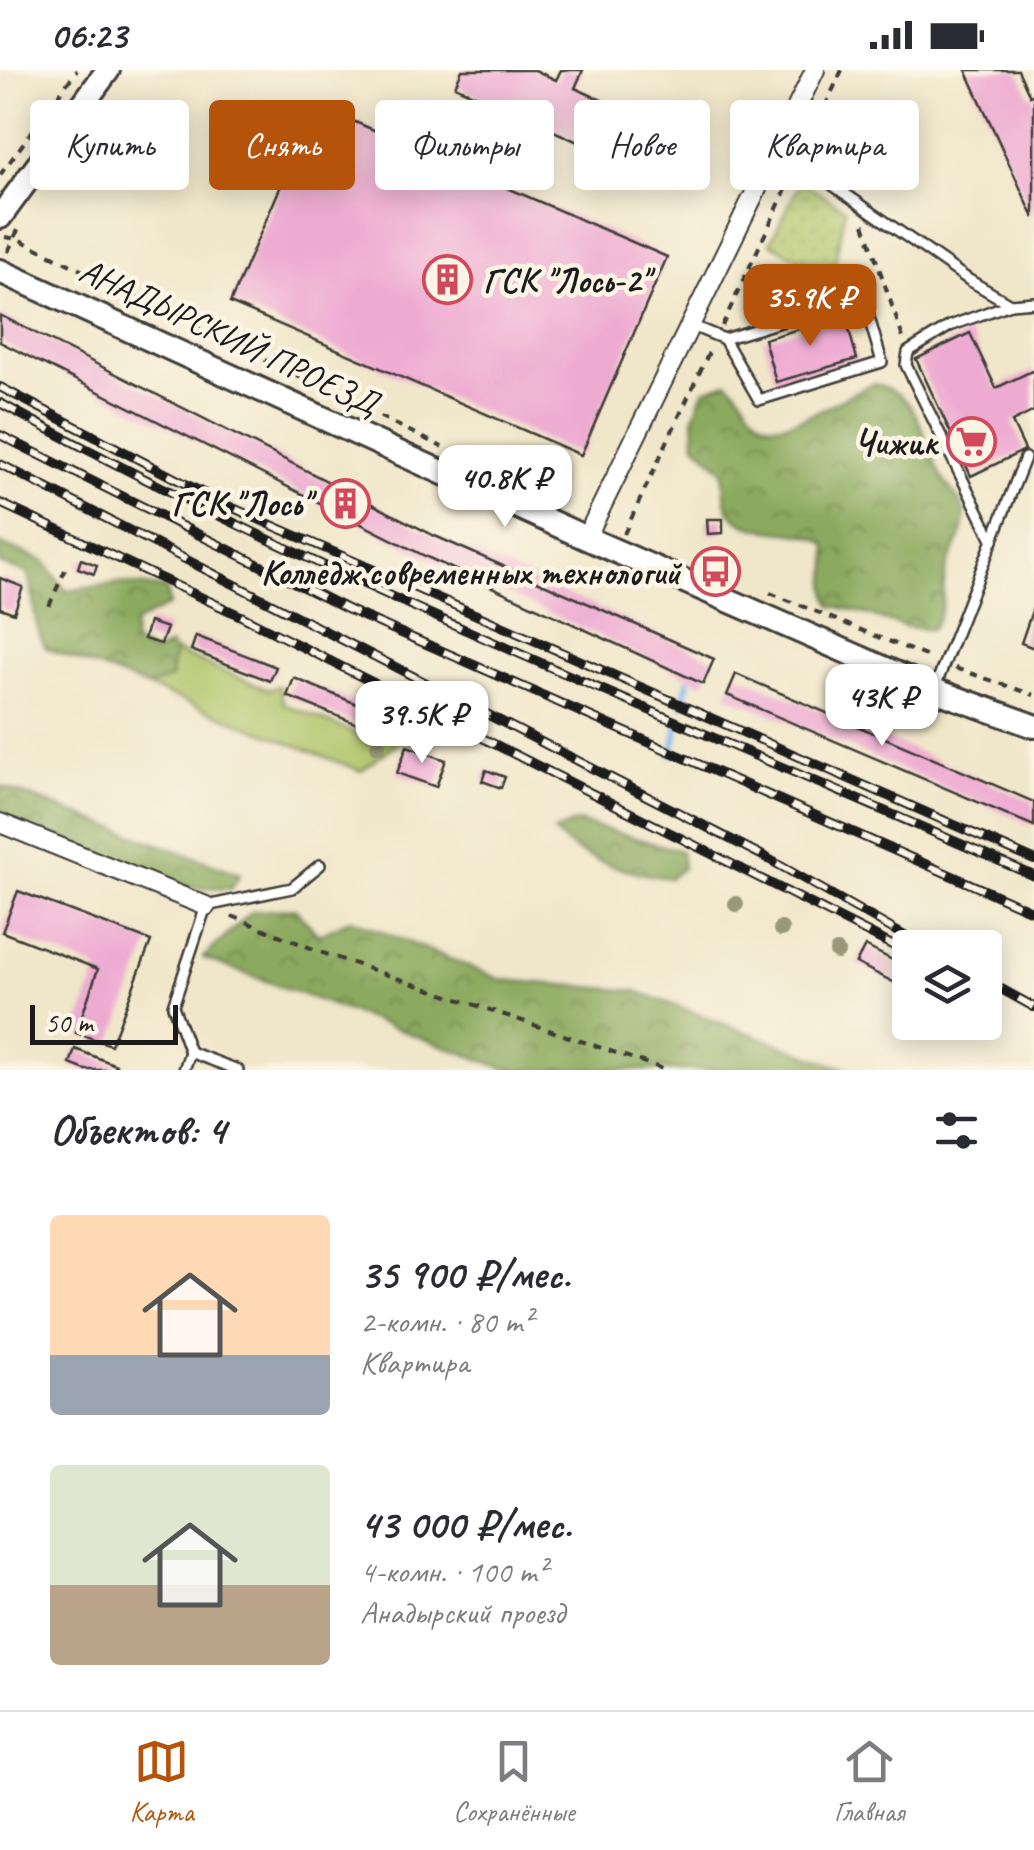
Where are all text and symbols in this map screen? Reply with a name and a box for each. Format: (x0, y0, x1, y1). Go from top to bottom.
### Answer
text: 06:23 (50, 12, 127, 59)
chip: Купить (30, 100, 189, 190)
chip: Снять (209, 100, 355, 190)
chip: Фильтры (375, 100, 554, 190)
chip: Новое (574, 100, 710, 190)
chip: Квартира (730, 100, 919, 190)
street label: АНАДЫРСКИЙ ПРОЕЗД (72, 248, 388, 426)
building icon: ГСК "Лось-2" (422, 254, 474, 306)
place label: ГСК "Лось-2" (483, 258, 656, 303)
pin: 35.9K ₽ (718, 264, 902, 349)
text: 35.9K ₽ (765, 276, 855, 317)
supermarket icon: Чижик (946, 416, 998, 468)
place label: Чижик (854, 420, 940, 465)
pin: 40.8K ₽ (413, 445, 597, 530)
text: 40.8K ₽ (460, 457, 550, 498)
building icon: ГСК "Лось" (319, 477, 371, 529)
place label: ГСК "Лось" (172, 481, 318, 526)
bus stop icon: Колледж современных технологий (689, 546, 741, 598)
place label: Колледж современных технологий (261, 550, 682, 595)
pin: 43K ₽ (812, 664, 952, 749)
text: 43K ₽ (847, 676, 917, 717)
pin: 39.5K ₽ (330, 681, 514, 766)
text: 39.5K ₽ (377, 693, 467, 734)
map controls (892, 930, 1002, 1040)
button: layers (892, 930, 1002, 1040)
scale bar (30, 1000, 178, 1044)
text: 50 m (45, 1005, 93, 1040)
icon: filters (929, 1103, 984, 1158)
text: Объектов: 4 (50, 1104, 226, 1157)
text: 35 900 ₽/мес. (360, 1248, 570, 1301)
icon: home (130, 1255, 250, 1375)
text: 2-комн. · 80 m² (360, 1301, 532, 1342)
text: Квартира (360, 1342, 469, 1383)
text: 43 000 ₽/мес. (360, 1498, 571, 1551)
icon: home (130, 1505, 250, 1625)
text: 4-комн. · 100 m² (360, 1551, 547, 1592)
text: Анадырский проезд (360, 1592, 565, 1633)
tab: Карта (130, 1734, 194, 1829)
tab: Сохранённые (453, 1734, 575, 1829)
tab: Главная (834, 1734, 904, 1829)

